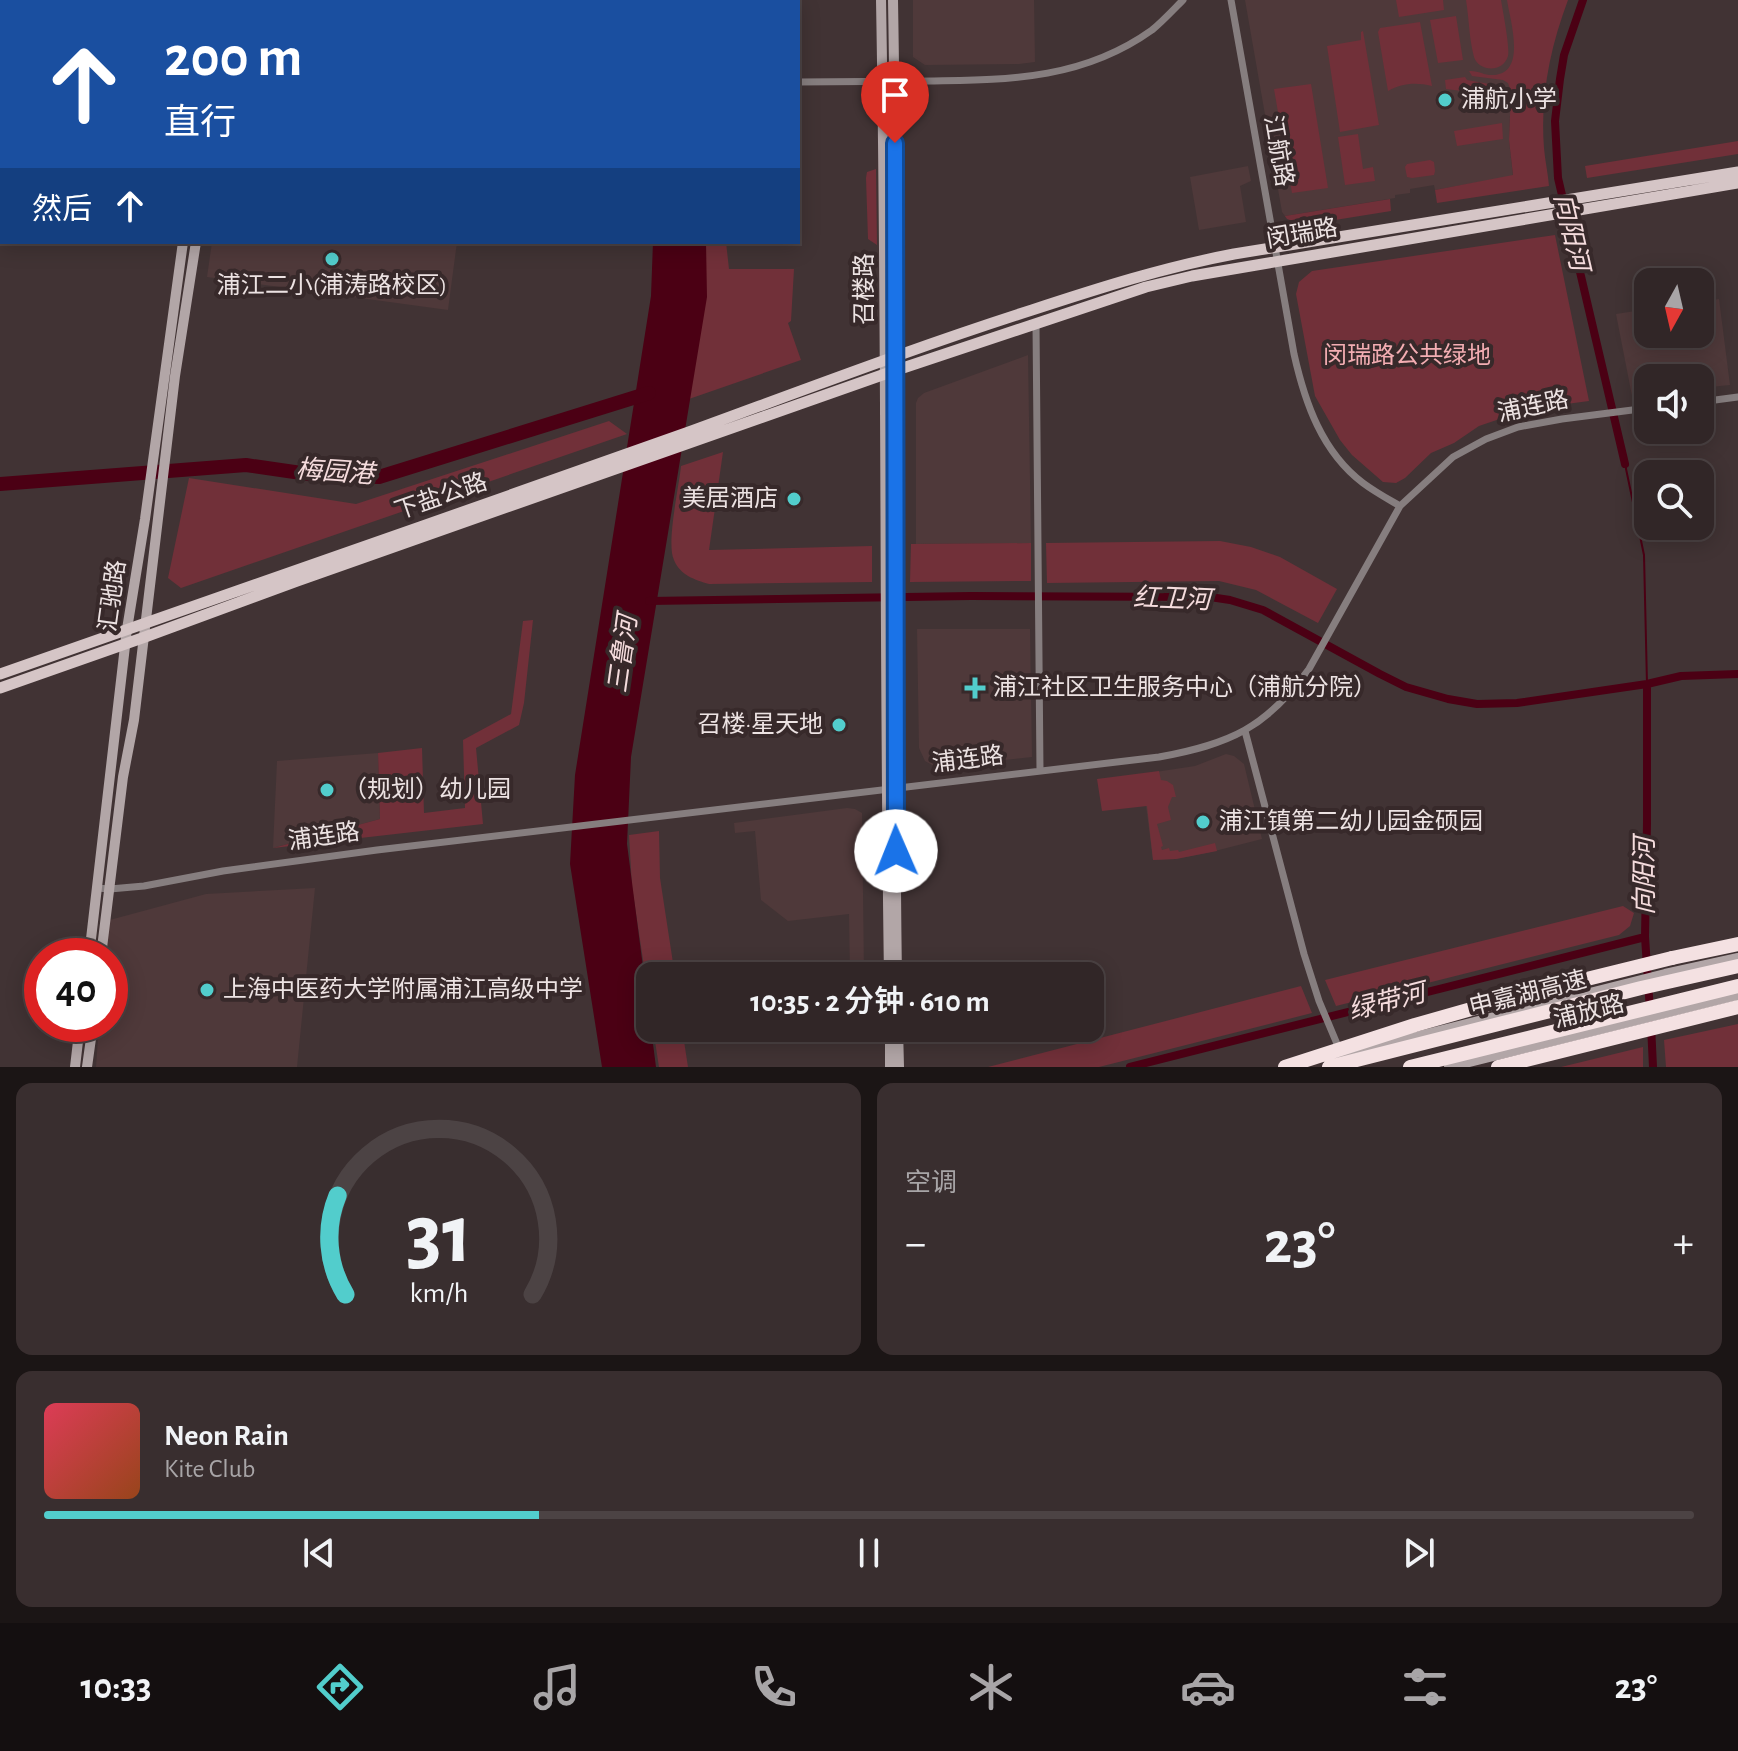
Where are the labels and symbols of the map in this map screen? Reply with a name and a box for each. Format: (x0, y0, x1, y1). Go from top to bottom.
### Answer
pin (861, 61, 929, 143)
place label: 浦航小学 (1461, 86, 1557, 112)
marker: 浦航小学 (1436, 91, 1454, 109)
street label: 江航路 (1260, 113, 1298, 189)
water label: 向阳河 (1550, 191, 1595, 278)
street label: 闵瑞路 (1264, 214, 1340, 252)
marker: 浦江二小(浦涛路校区) (323, 250, 341, 268)
street label: 召楼路 (851, 253, 877, 325)
north arrow (1634, 268, 1714, 348)
place label: 浦江二小(浦涛路校区) (217, 272, 447, 298)
park label: 闵瑞路公共绿地 (1323, 342, 1491, 368)
street label: 浦连路 (1495, 386, 1571, 426)
water label: 梅园港 (295, 455, 379, 488)
street label: 下盐公路 (391, 468, 490, 524)
place label: 美居酒店 (682, 485, 778, 511)
marker: 美居酒店 (785, 490, 803, 508)
street label: 汇驰路 (94, 558, 130, 633)
water label: 红卫河 (1133, 584, 1216, 614)
water label: 三鲁河 (604, 608, 642, 694)
place label: 浦江社区卫生服务中心（浦航分院） (993, 674, 1377, 700)
marker: 浦江社区卫生服务中心（浦航分院） (964, 677, 986, 699)
place label: 召楼·星天地 (698, 711, 823, 737)
marker: 召楼·星天地 (830, 716, 848, 734)
street label: 浦连路 (931, 742, 1005, 776)
place label: （规划）幼儿园 (343, 776, 511, 802)
marker: （规划）幼儿园 (318, 781, 336, 799)
place label: 浦江镇第二幼儿园金硕园 (1219, 808, 1483, 834)
position arrow (854, 809, 938, 893)
marker: 浦江镇第二幼儿园金硕园 (1194, 813, 1212, 831)
street label: 浦连路 (286, 818, 361, 854)
water label: 向阳河 (1631, 832, 1658, 915)
speed limit sign: 40 (24, 938, 128, 1042)
street label: 申嘉湖高速 (1466, 966, 1589, 1020)
place label: 上海中医药大学附属浦江高级中学 (223, 976, 583, 1002)
water label: 绿带河 (1346, 978, 1433, 1024)
marker: 上海中医药大学附属浦江高级中学 (198, 981, 216, 999)
street label: 浦放路 (1551, 990, 1627, 1032)

